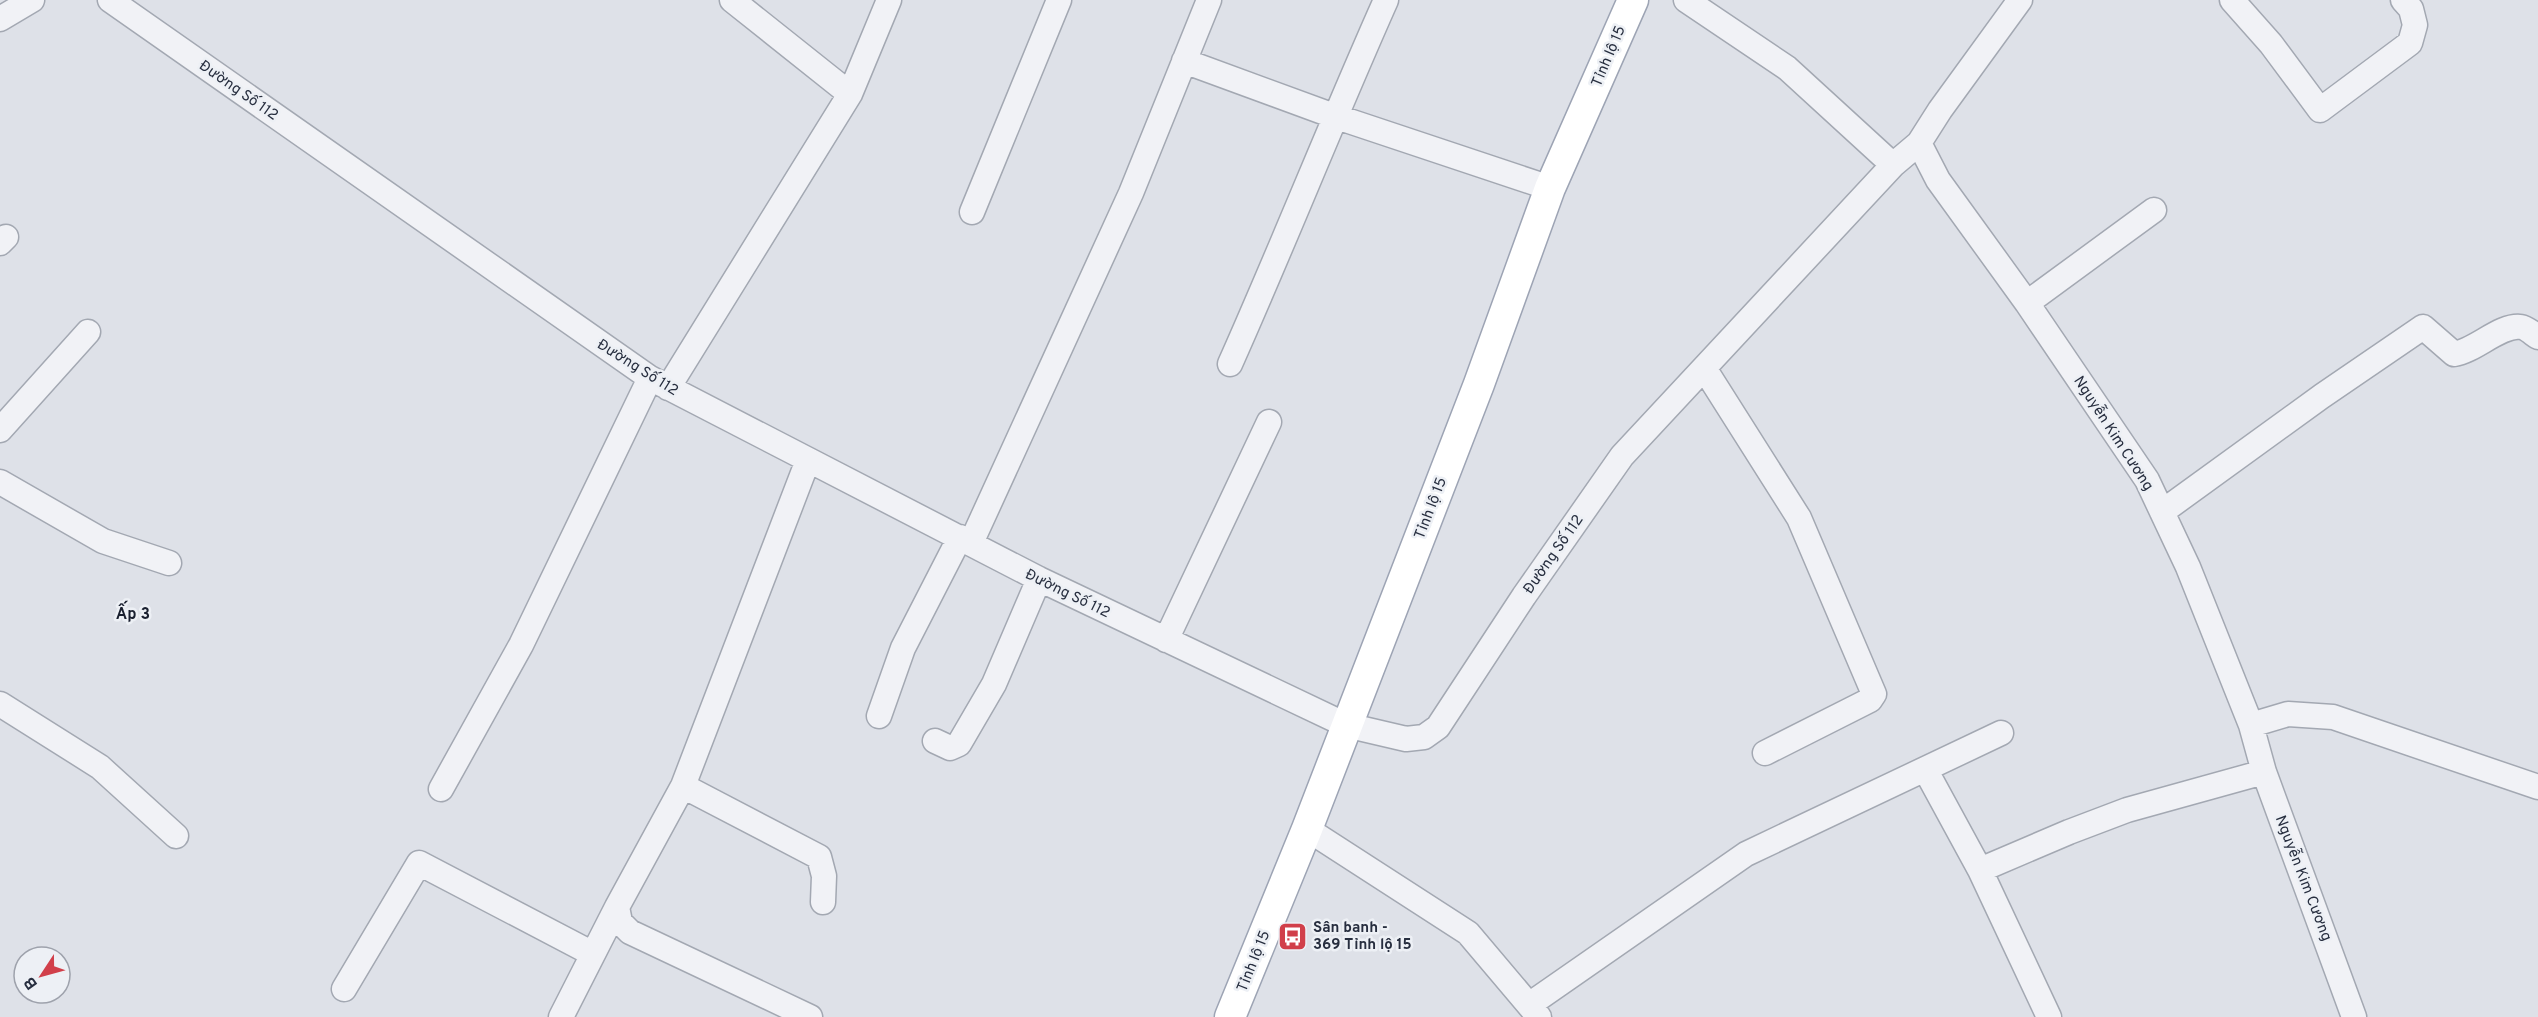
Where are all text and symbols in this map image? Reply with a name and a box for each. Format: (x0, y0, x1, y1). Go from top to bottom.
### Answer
street label: Tỉnh lộ 15 (1588, 23, 1631, 90)
street label: Đường Số 112 (195, 56, 282, 126)
street label: Đường Số 112 (593, 335, 682, 401)
street label: Nguyễn Kim Cương (2069, 372, 2159, 495)
street label: Tỉnh lộ 15 (1411, 475, 1452, 542)
street label: Đường Số 112 (1519, 511, 1589, 598)
street label: Đường Số 112 (1022, 565, 1114, 623)
district label: Ấp 3 (116, 600, 150, 625)
street label: Nguyễn Kim Cương (2270, 812, 2337, 944)
place label: Sân banh - 369 Tỉnh lộ 15 (1313, 919, 1412, 955)
bus stop icon: Sân banh - 369 Tỉnh lộ 15 (1276, 920, 1308, 952)
street label: Tỉnh lộ 15 (1233, 928, 1275, 995)
north arrow (12, 945, 72, 1005)
text: B (20, 972, 43, 993)

